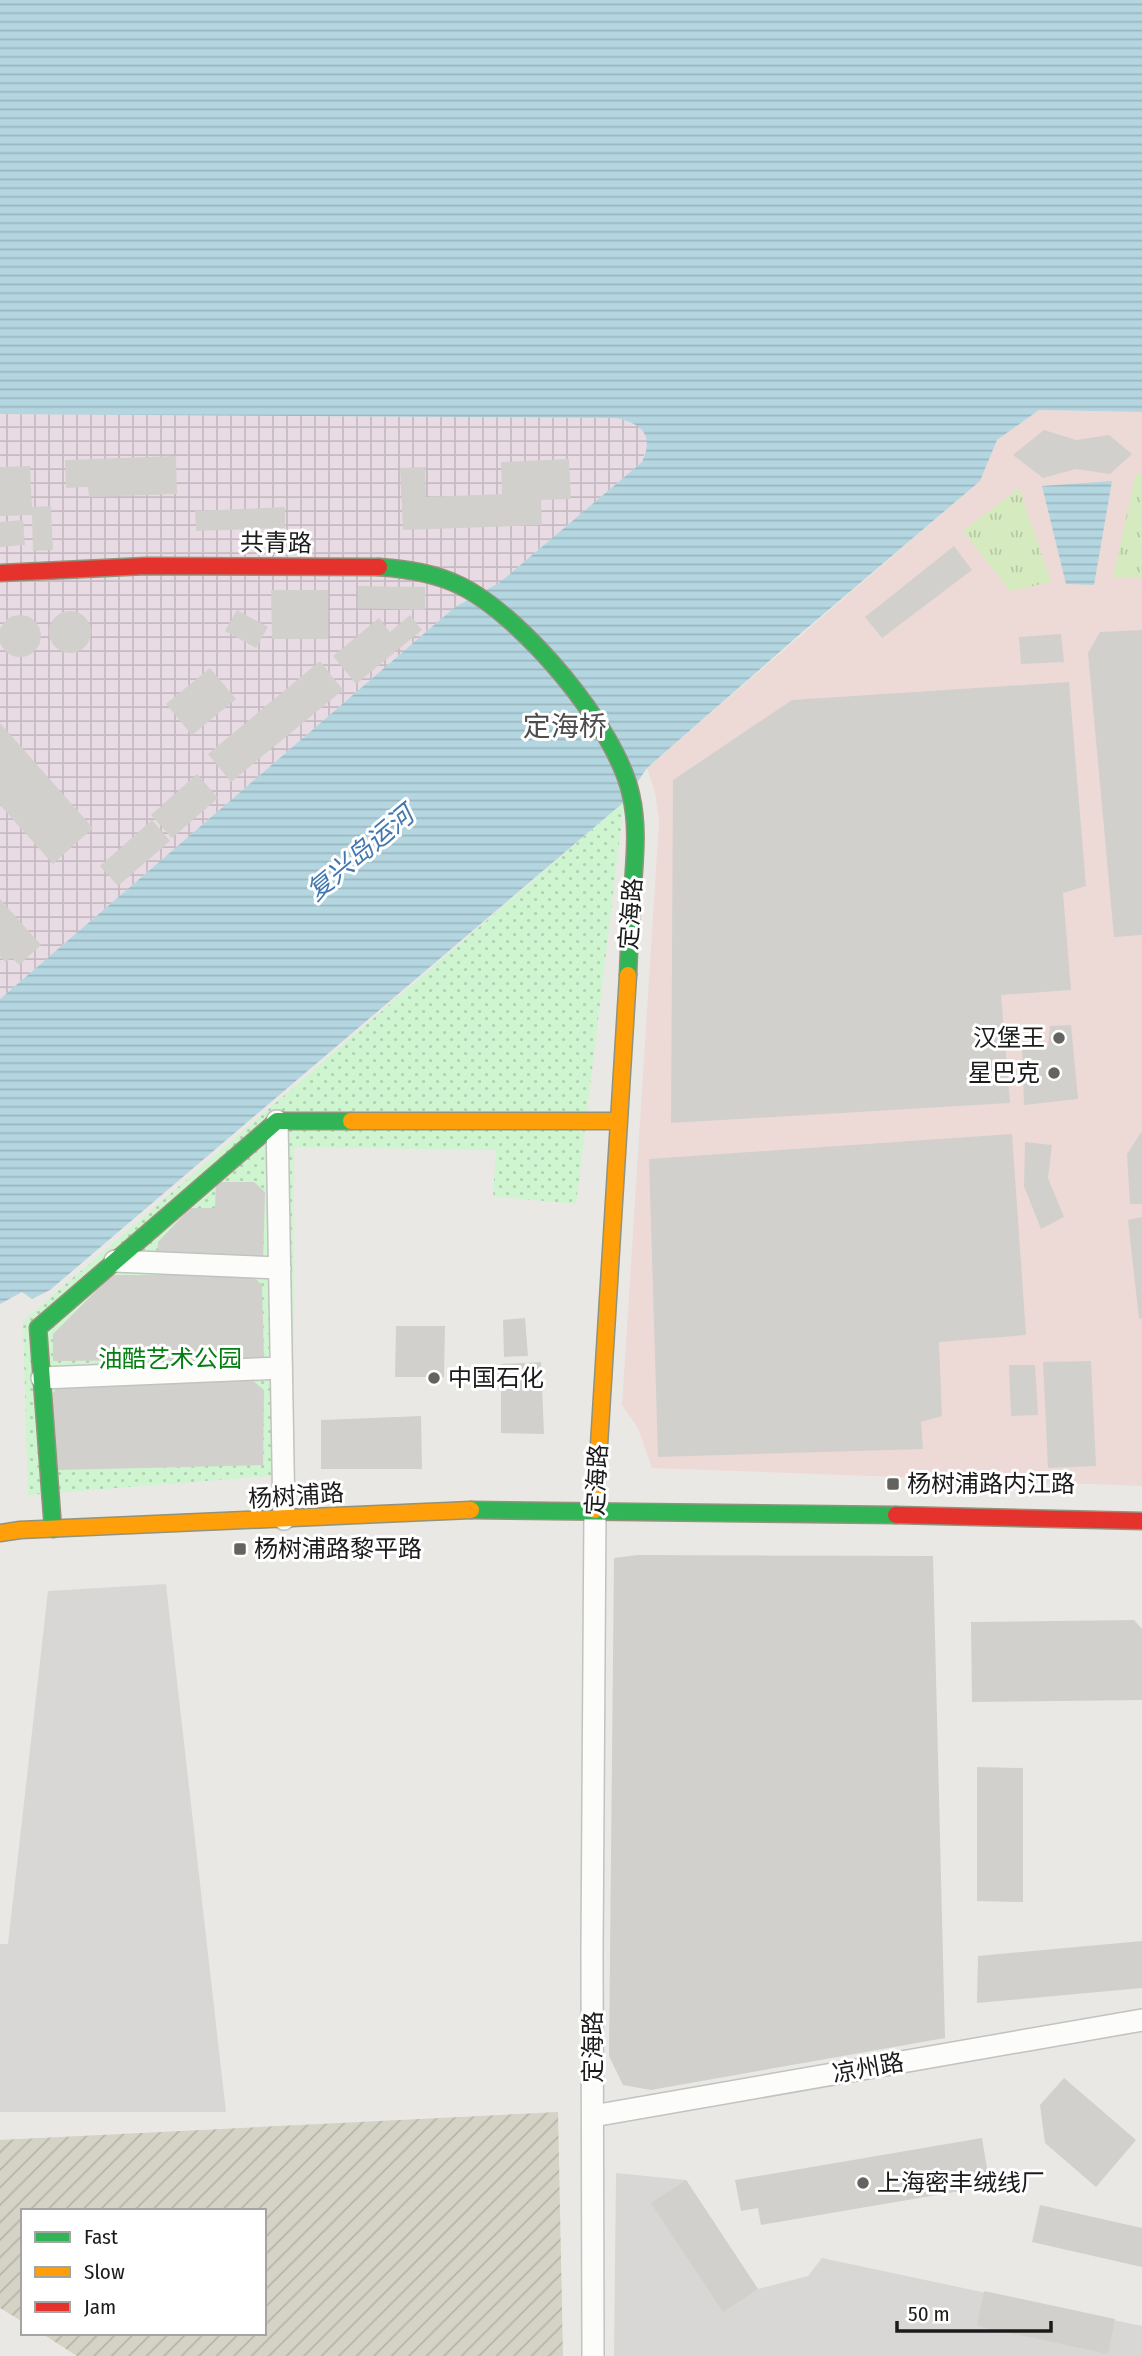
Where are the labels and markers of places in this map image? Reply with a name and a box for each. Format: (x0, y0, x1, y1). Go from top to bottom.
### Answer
place label: 汉堡王 (973, 1024, 1045, 1052)
marker: 汉堡王 (1051, 1030, 1067, 1046)
place label: 星巴克 (968, 1059, 1040, 1087)
marker: 星巴克 (1046, 1065, 1062, 1081)
place label: 中国石化 (448, 1364, 544, 1392)
marker: 中国石化 (426, 1370, 442, 1386)
place label: 杨树浦路内江路 (907, 1470, 1075, 1498)
marker: 杨树浦路内江路 (885, 1476, 901, 1492)
place label: 杨树浦路黎平路 (254, 1535, 422, 1563)
marker: 杨树浦路黎平路 (232, 1541, 248, 1557)
place label: 上海密丰绒线厂 (877, 2169, 1045, 2197)
marker: 上海密丰绒线厂 (855, 2175, 871, 2191)

